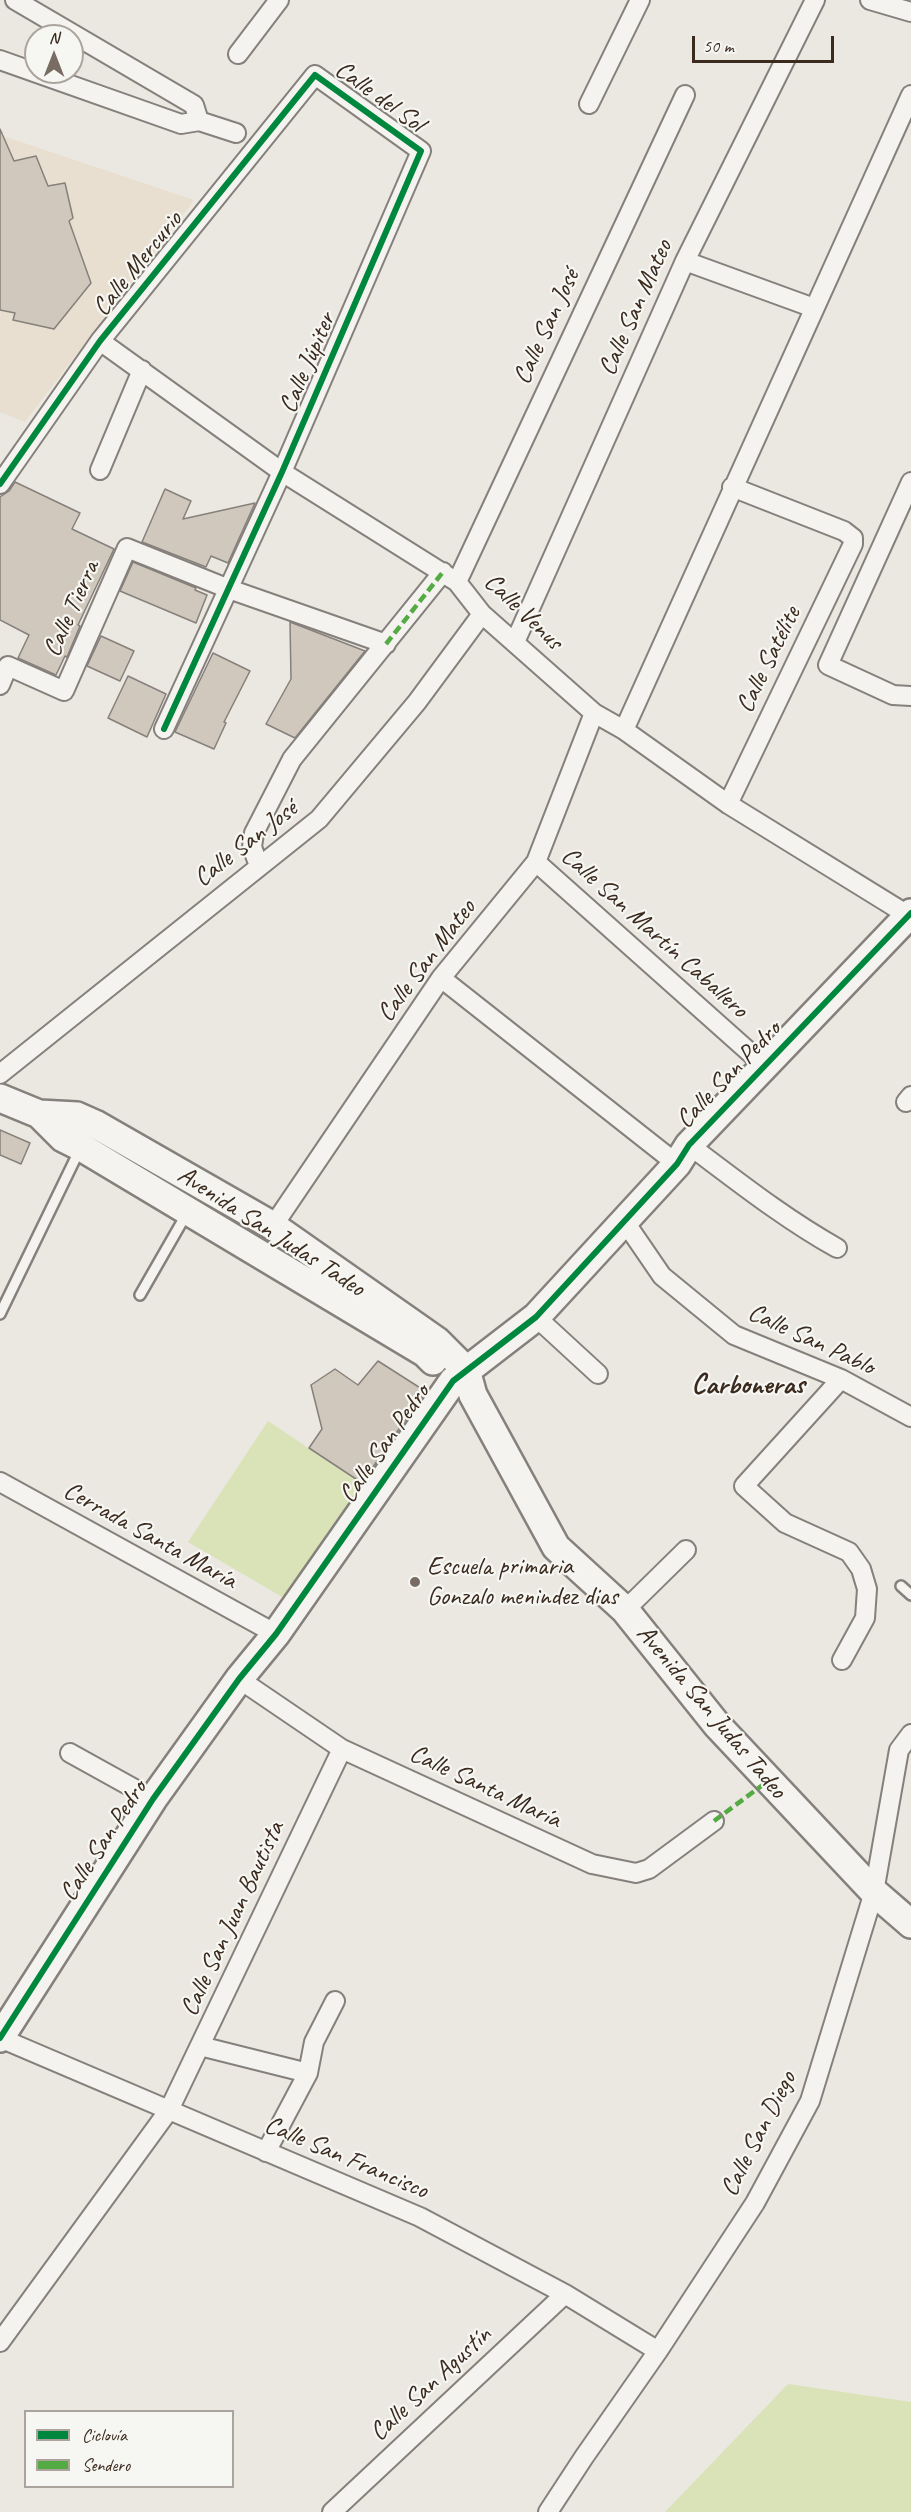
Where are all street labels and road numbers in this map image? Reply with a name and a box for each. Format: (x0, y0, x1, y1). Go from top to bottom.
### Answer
street label: Calle del Sol (328, 54, 430, 140)
street label: Calle Mercurio (86, 205, 190, 323)
street label: Calle San Mateo (592, 235, 680, 381)
street label: Calle San José (507, 265, 587, 389)
street label: Calle Júpiter (273, 308, 343, 418)
street label: Calle Tierra (37, 556, 107, 662)
street label: Calle Venus (477, 567, 569, 657)
street label: Calle Satélite (730, 602, 808, 718)
street label: Calle San José (188, 794, 304, 894)
street label: Calle San Martín Caballero (554, 841, 754, 1025)
street label: Calle San Mateo (371, 894, 483, 1028)
street label: Calle San Pedro (670, 1015, 788, 1135)
street label: Avenida San Judas Tadeo (171, 1160, 371, 1304)
street label: Calle San Pablo (743, 1297, 879, 1383)
street label: Calle San Pedro (333, 1379, 437, 1509)
street label: Cerrada Santa María (58, 1475, 242, 1597)
street label: Avenida San Judas Tadeo (629, 1619, 793, 1805)
street label: Calle Santa María (404, 1738, 566, 1836)
street label: Calle San Pedro (53, 1775, 155, 1907)
street label: Calle San Juan Bautista (174, 1817, 292, 2021)
street label: Calle San Diego (714, 2066, 804, 2202)
street label: Calle San Francisco (260, 2110, 432, 2206)
street label: Calle San Agustín (364, 2320, 498, 2448)

